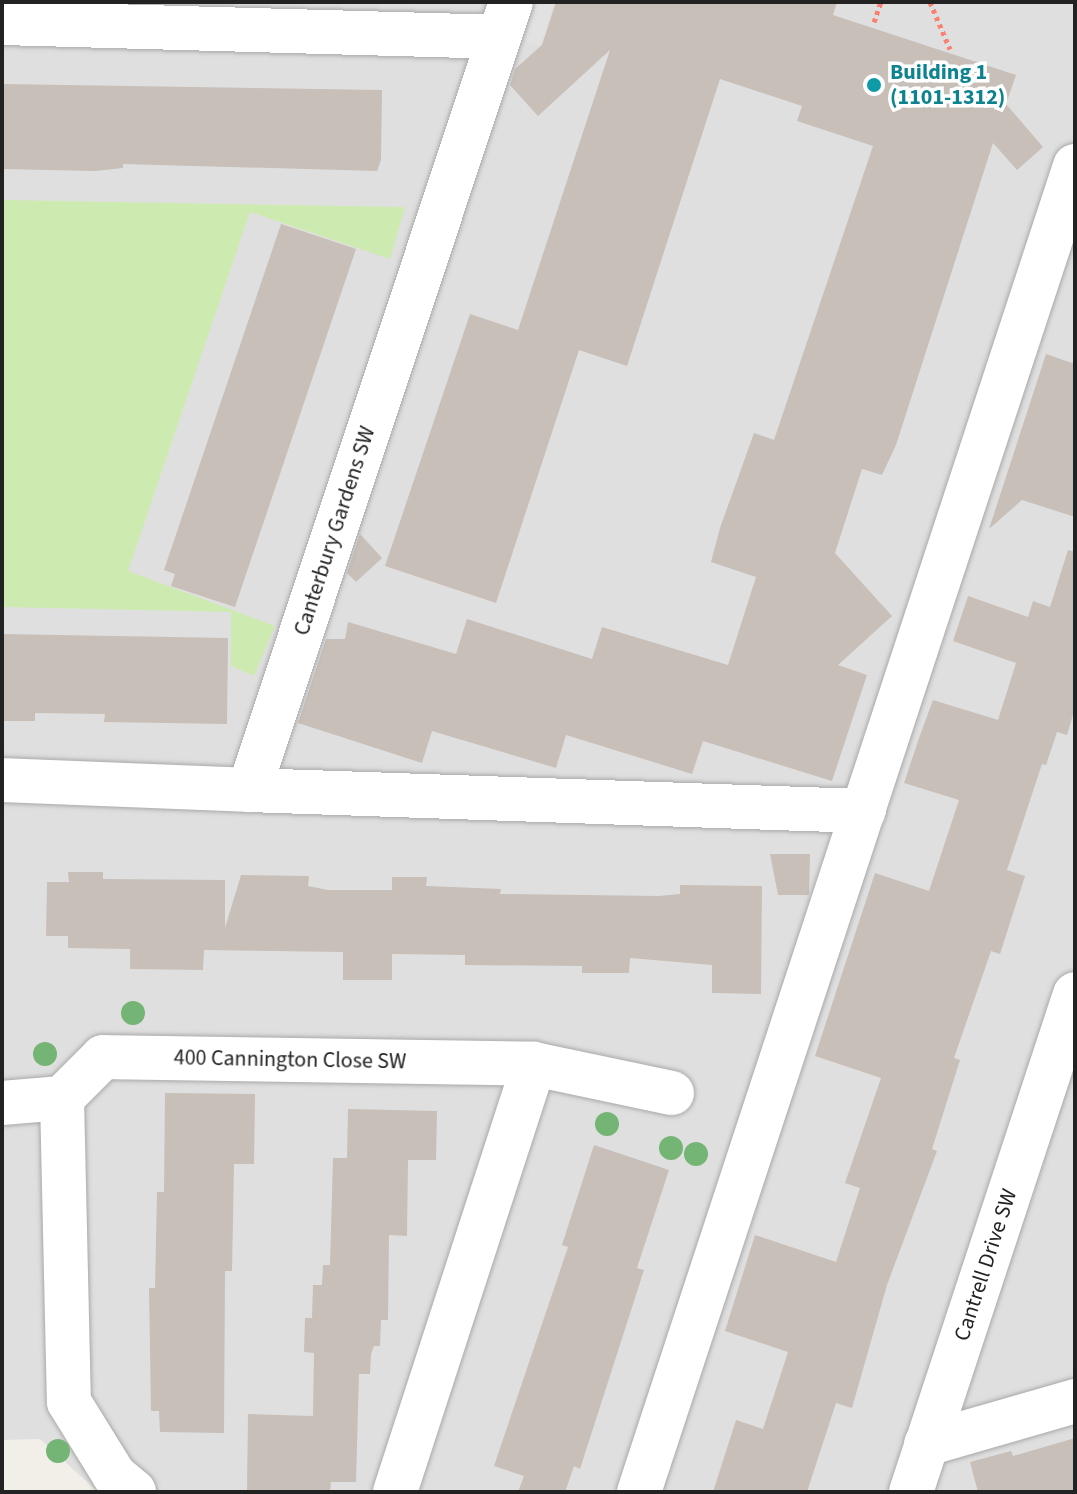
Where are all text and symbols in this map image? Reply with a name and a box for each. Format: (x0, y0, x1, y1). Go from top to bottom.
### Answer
place label: Building 1 (1101-1312) (890, 59, 1005, 110)
marker: Building 1 (1101-1312) (865, 76, 883, 94)
street label: Canterbury Gardens SW (289, 423, 381, 639)
street label: 400 Cannington Close SW (174, 1045, 406, 1075)
street label: Cantrell Drive SW (949, 1186, 1023, 1344)

